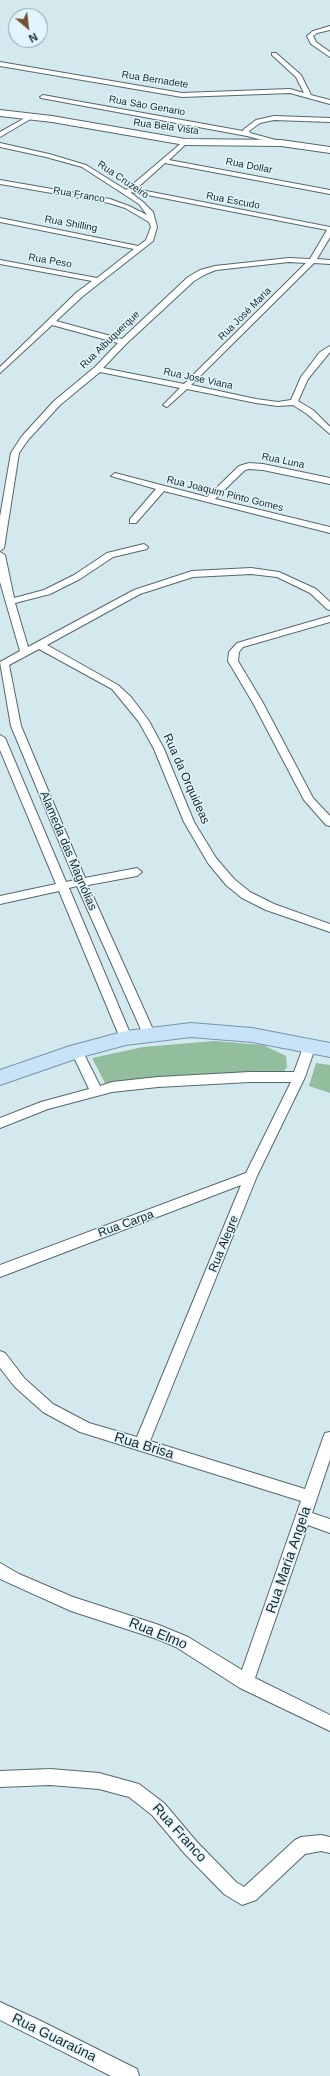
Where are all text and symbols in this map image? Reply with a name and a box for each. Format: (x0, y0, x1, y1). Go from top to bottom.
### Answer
north arrow (8, 8, 48, 48)
text: N (27, 31, 39, 45)
street label: Rua Bernadete (121, 69, 189, 91)
street label: Rua Sāo Genario (108, 93, 186, 119)
street label: Rua Bela Vista (133, 116, 199, 138)
street label: Rua Dollar (225, 156, 273, 176)
street label: Rua Cruzeiro (95, 159, 151, 201)
street label: Rua Franco (52, 185, 106, 205)
street label: Rua Escudo (205, 190, 261, 212)
street label: Rua Shilling (44, 213, 98, 235)
street label: Rua Peso (27, 251, 73, 271)
street label: Rua José Maria (216, 285, 274, 343)
street label: Rua Albuquerque (78, 309, 142, 371)
street label: Rua Jose Viana (162, 366, 234, 392)
street label: Rua Luna (261, 451, 305, 471)
street label: Rua Joaquim Pinto Gomes (166, 474, 284, 514)
street label: Rua da Orquideas (160, 732, 212, 826)
street label: Alameda das Magnólias (36, 789, 100, 913)
street label: Rua Carpa (96, 1207, 156, 1241)
street label: Rua Alegre (206, 1213, 242, 1275)
street label: Rua Brisa (112, 1429, 176, 1463)
street label: Rua Maria Angela (263, 1504, 315, 1616)
street label: Rua Elmo (126, 1615, 190, 1653)
street label: Rua Franco (148, 1800, 210, 1866)
street label: Rua Guaraúna (9, 2010, 99, 2066)

